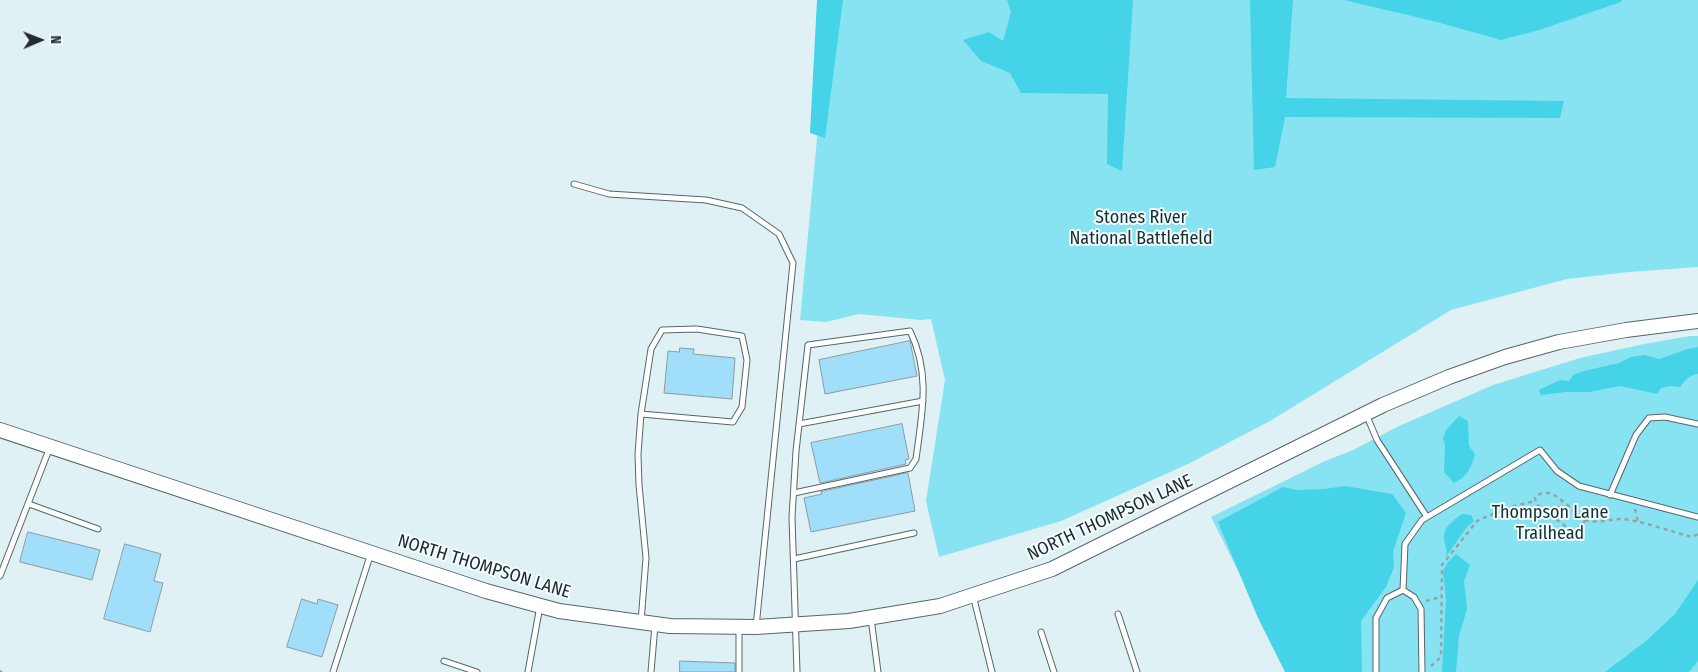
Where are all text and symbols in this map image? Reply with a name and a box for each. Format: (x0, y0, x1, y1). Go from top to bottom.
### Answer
north arrow (15, 15, 65, 65)
text: N (47, 35, 64, 44)
park label: Stones River National Battlefield (1069, 207, 1213, 250)
street label: NORTH THOMPSON LANE (1024, 470, 1196, 566)
park label: Thompson Lane Trailhead (1492, 502, 1608, 544)
street label: NORTH THOMPSON LANE (395, 530, 573, 604)

